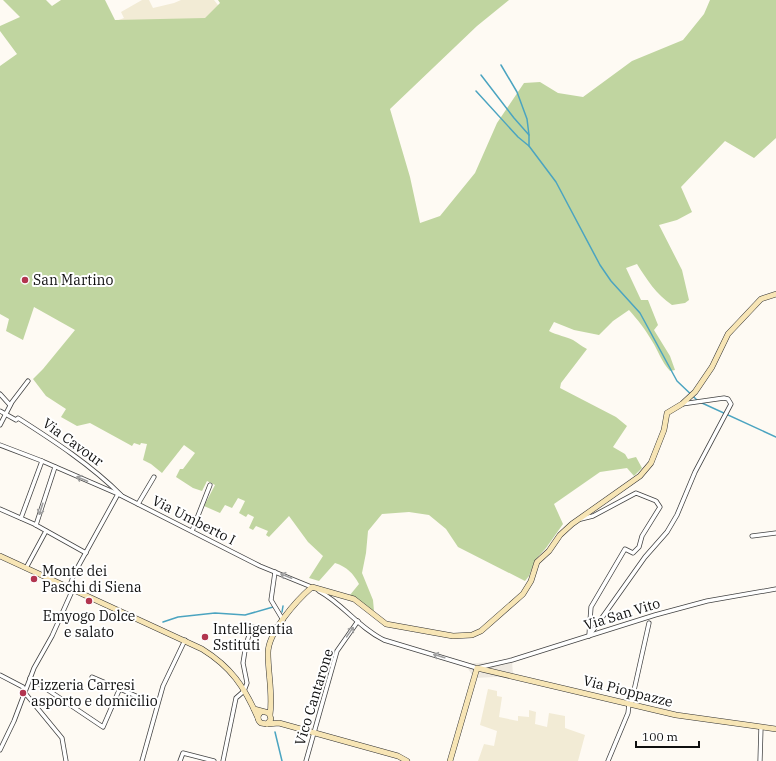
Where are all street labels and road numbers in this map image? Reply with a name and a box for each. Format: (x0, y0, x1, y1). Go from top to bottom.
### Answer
street label: Via Cavour (39, 414, 108, 471)
street label: Via Umberto I (149, 491, 239, 549)
street label: Via San Vito (582, 594, 662, 634)
street label: Vico Cantarone (291, 646, 337, 748)
street label: Via Pioppazze (581, 671, 675, 711)

